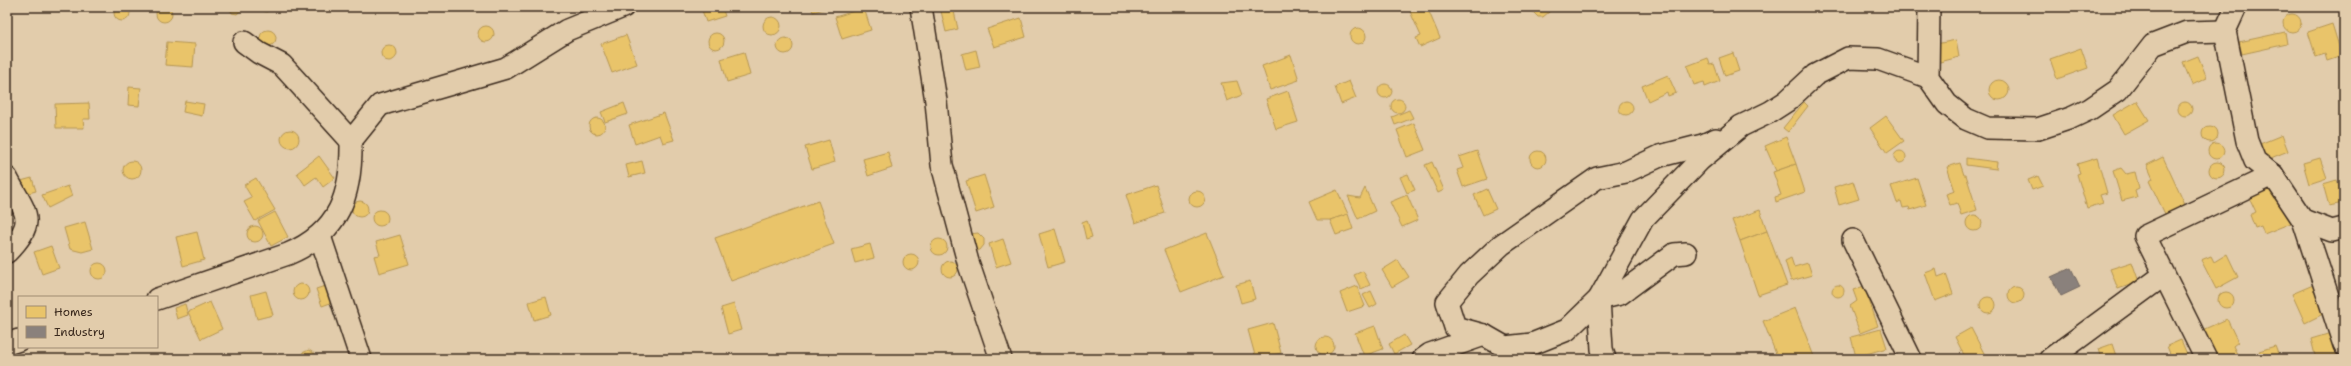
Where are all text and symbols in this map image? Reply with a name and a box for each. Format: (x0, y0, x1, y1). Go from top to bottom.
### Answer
legend (18, 296, 158, 348)
text: Homes (54, 304, 93, 320)
text: Industry (54, 324, 105, 340)

